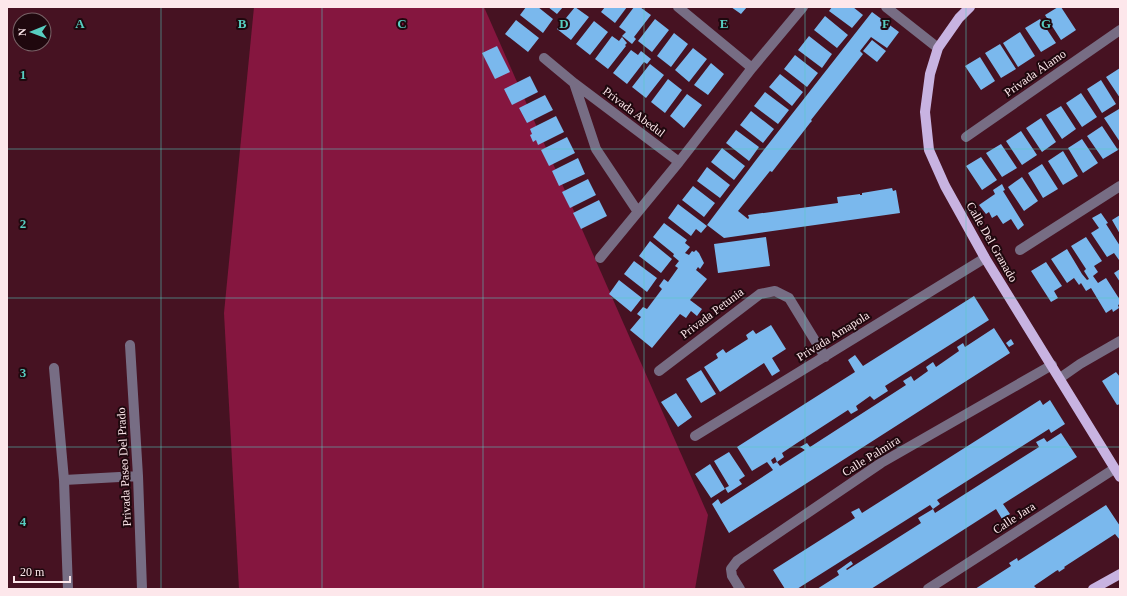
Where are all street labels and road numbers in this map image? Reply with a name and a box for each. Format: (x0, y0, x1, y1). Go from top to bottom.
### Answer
street label: Privada Álamo (1001, 47, 1069, 99)
street label: Privada Abedul (600, 84, 668, 140)
street label: Calle Del Granado (963, 200, 1021, 284)
street label: Privada Petunia (678, 284, 747, 341)
street label: Privada Amapola (794, 308, 872, 364)
street label: Privada Paseo Del Prado (114, 407, 134, 527)
street label: Calle Palmira (839, 432, 903, 479)
street label: Calle Jara (990, 499, 1038, 537)

